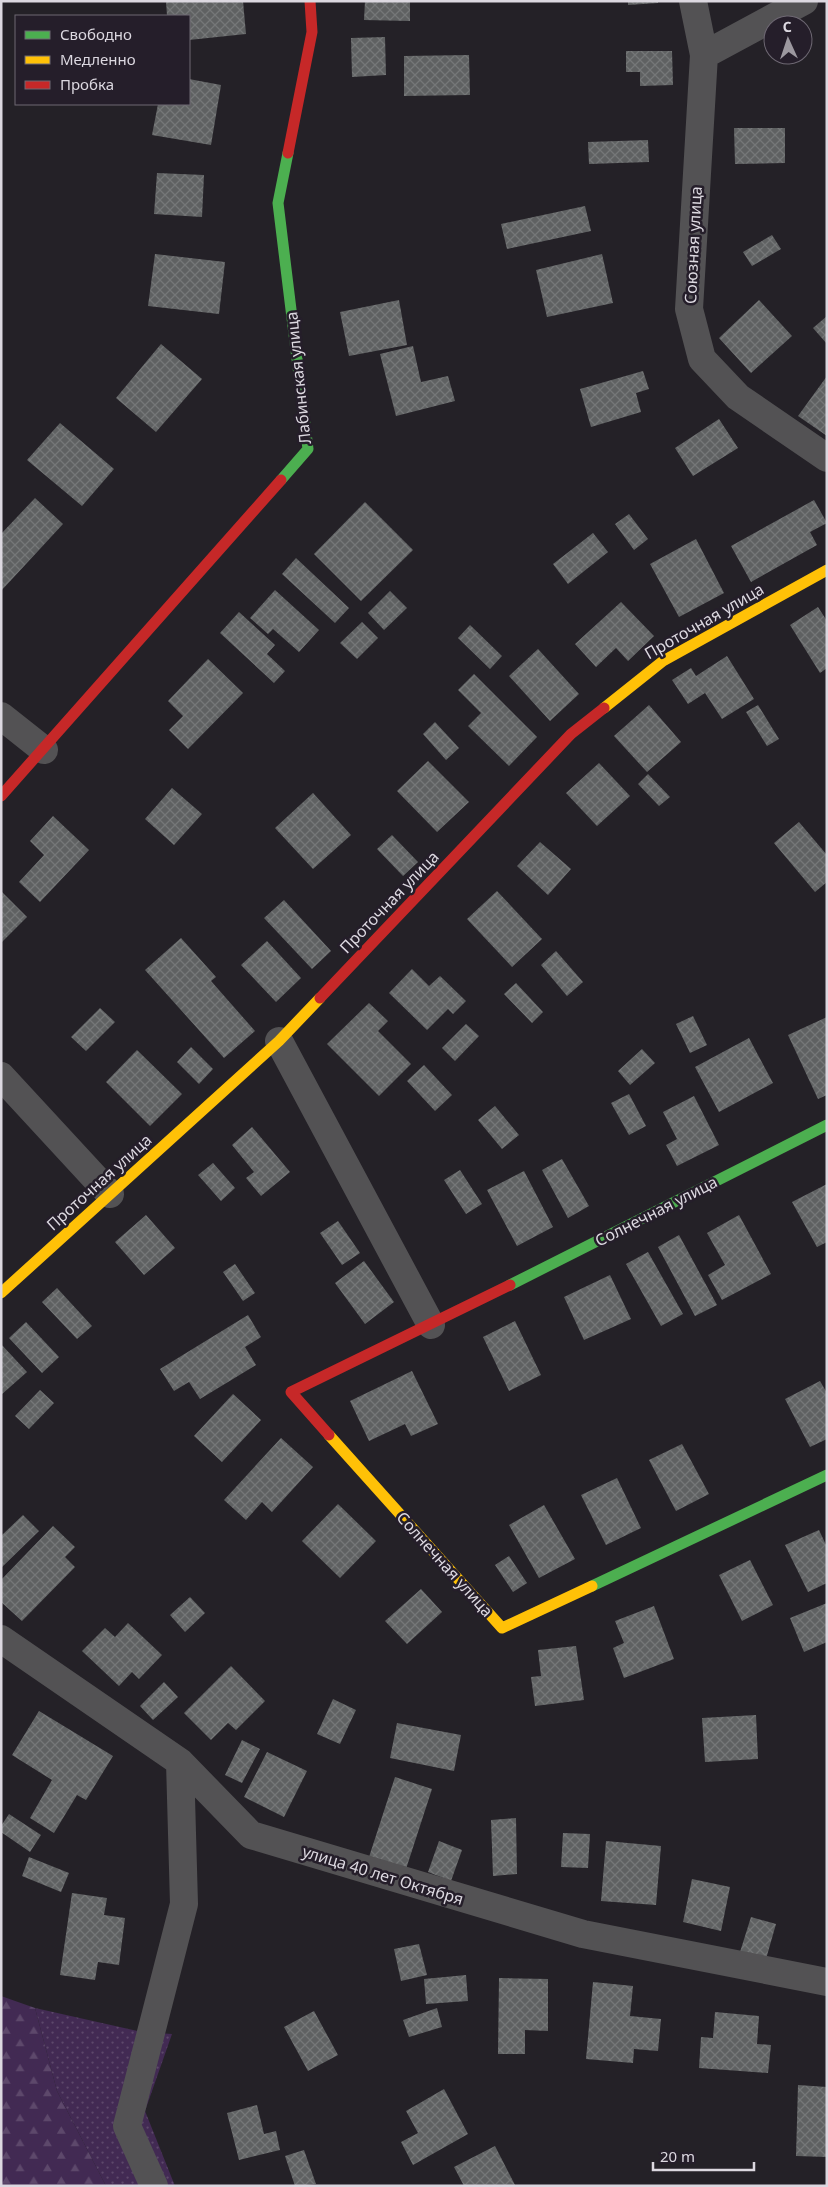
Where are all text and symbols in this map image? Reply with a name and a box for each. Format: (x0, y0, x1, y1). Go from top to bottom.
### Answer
legend (15, 15, 190, 105)
north arrow (763, 15, 813, 65)
text: С (782, 17, 792, 36)
text: Свободно (60, 24, 132, 44)
text: Медленно (60, 49, 136, 69)
text: Пробка (60, 74, 114, 94)
street label: Союзная улица (679, 186, 707, 304)
street label: Лабинская улица (280, 311, 316, 445)
street label: Проточная улица (640, 578, 768, 664)
street label: Проточная улица (334, 846, 444, 958)
street label: Проточная улица (42, 1129, 156, 1235)
street label: Солнечная улица (591, 1171, 721, 1251)
street label: Солнечная улица (392, 1507, 498, 1621)
street label: улица 40 лет Октября (300, 1840, 466, 1910)
scale bar (653, 2140, 754, 2172)
text: 20 m (660, 2146, 695, 2166)

